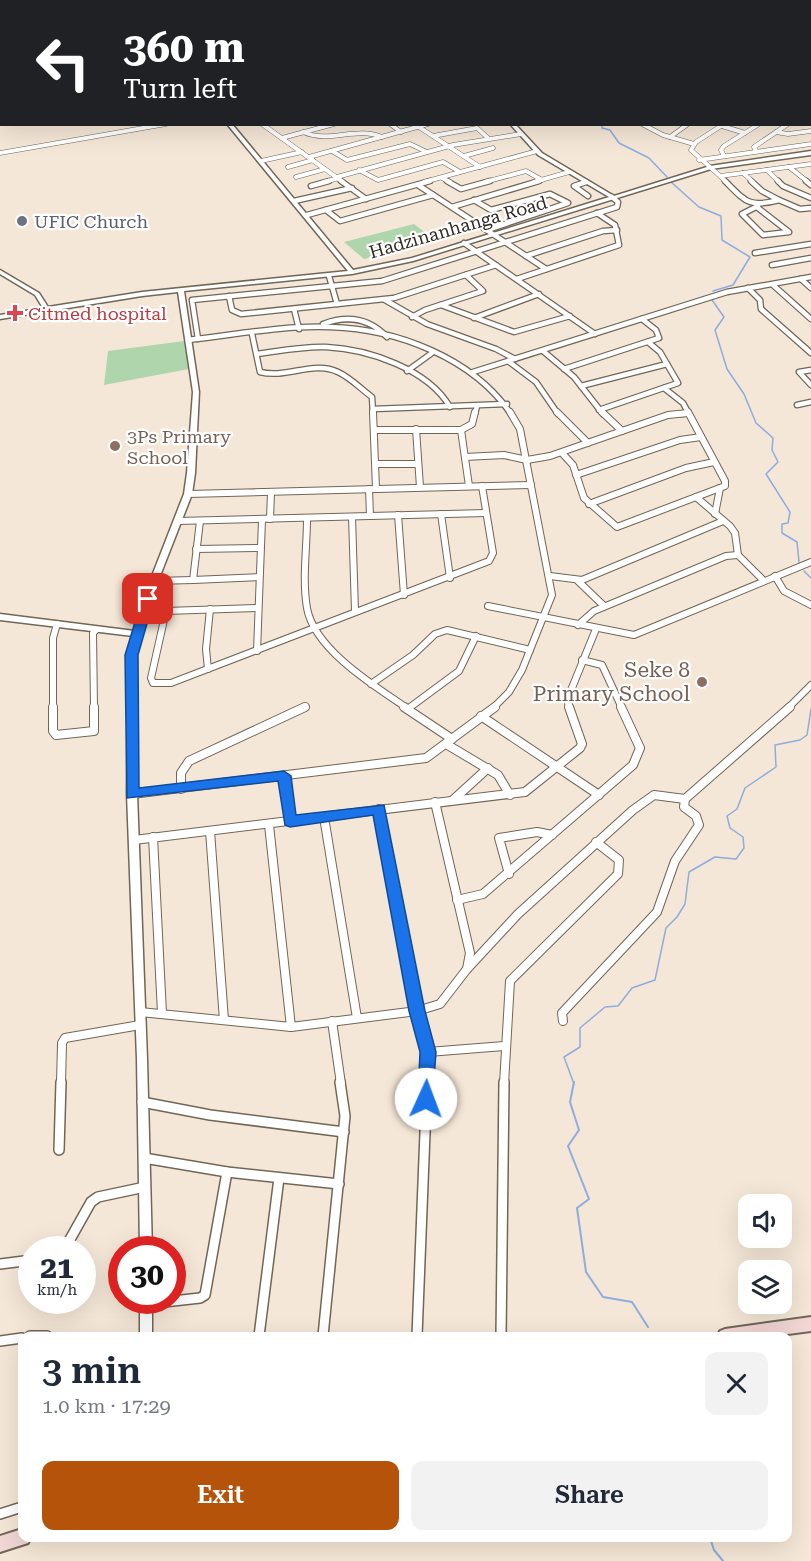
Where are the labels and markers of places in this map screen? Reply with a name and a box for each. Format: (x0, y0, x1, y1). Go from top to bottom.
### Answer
place label: UFIC Church (34, 211, 148, 232)
marker: UFIC Church (15, 214, 29, 228)
place label: Citmed hospital (28, 303, 167, 324)
marker: Citmed hospital (6, 304, 24, 322)
place label: 3Ps Primary School (127, 426, 231, 468)
marker: 3Ps Primary School (108, 439, 122, 453)
pin (122, 573, 173, 624)
place label: Seke 8 Primary School (533, 658, 691, 706)
marker: Seke 8 Primary School (695, 675, 709, 689)

